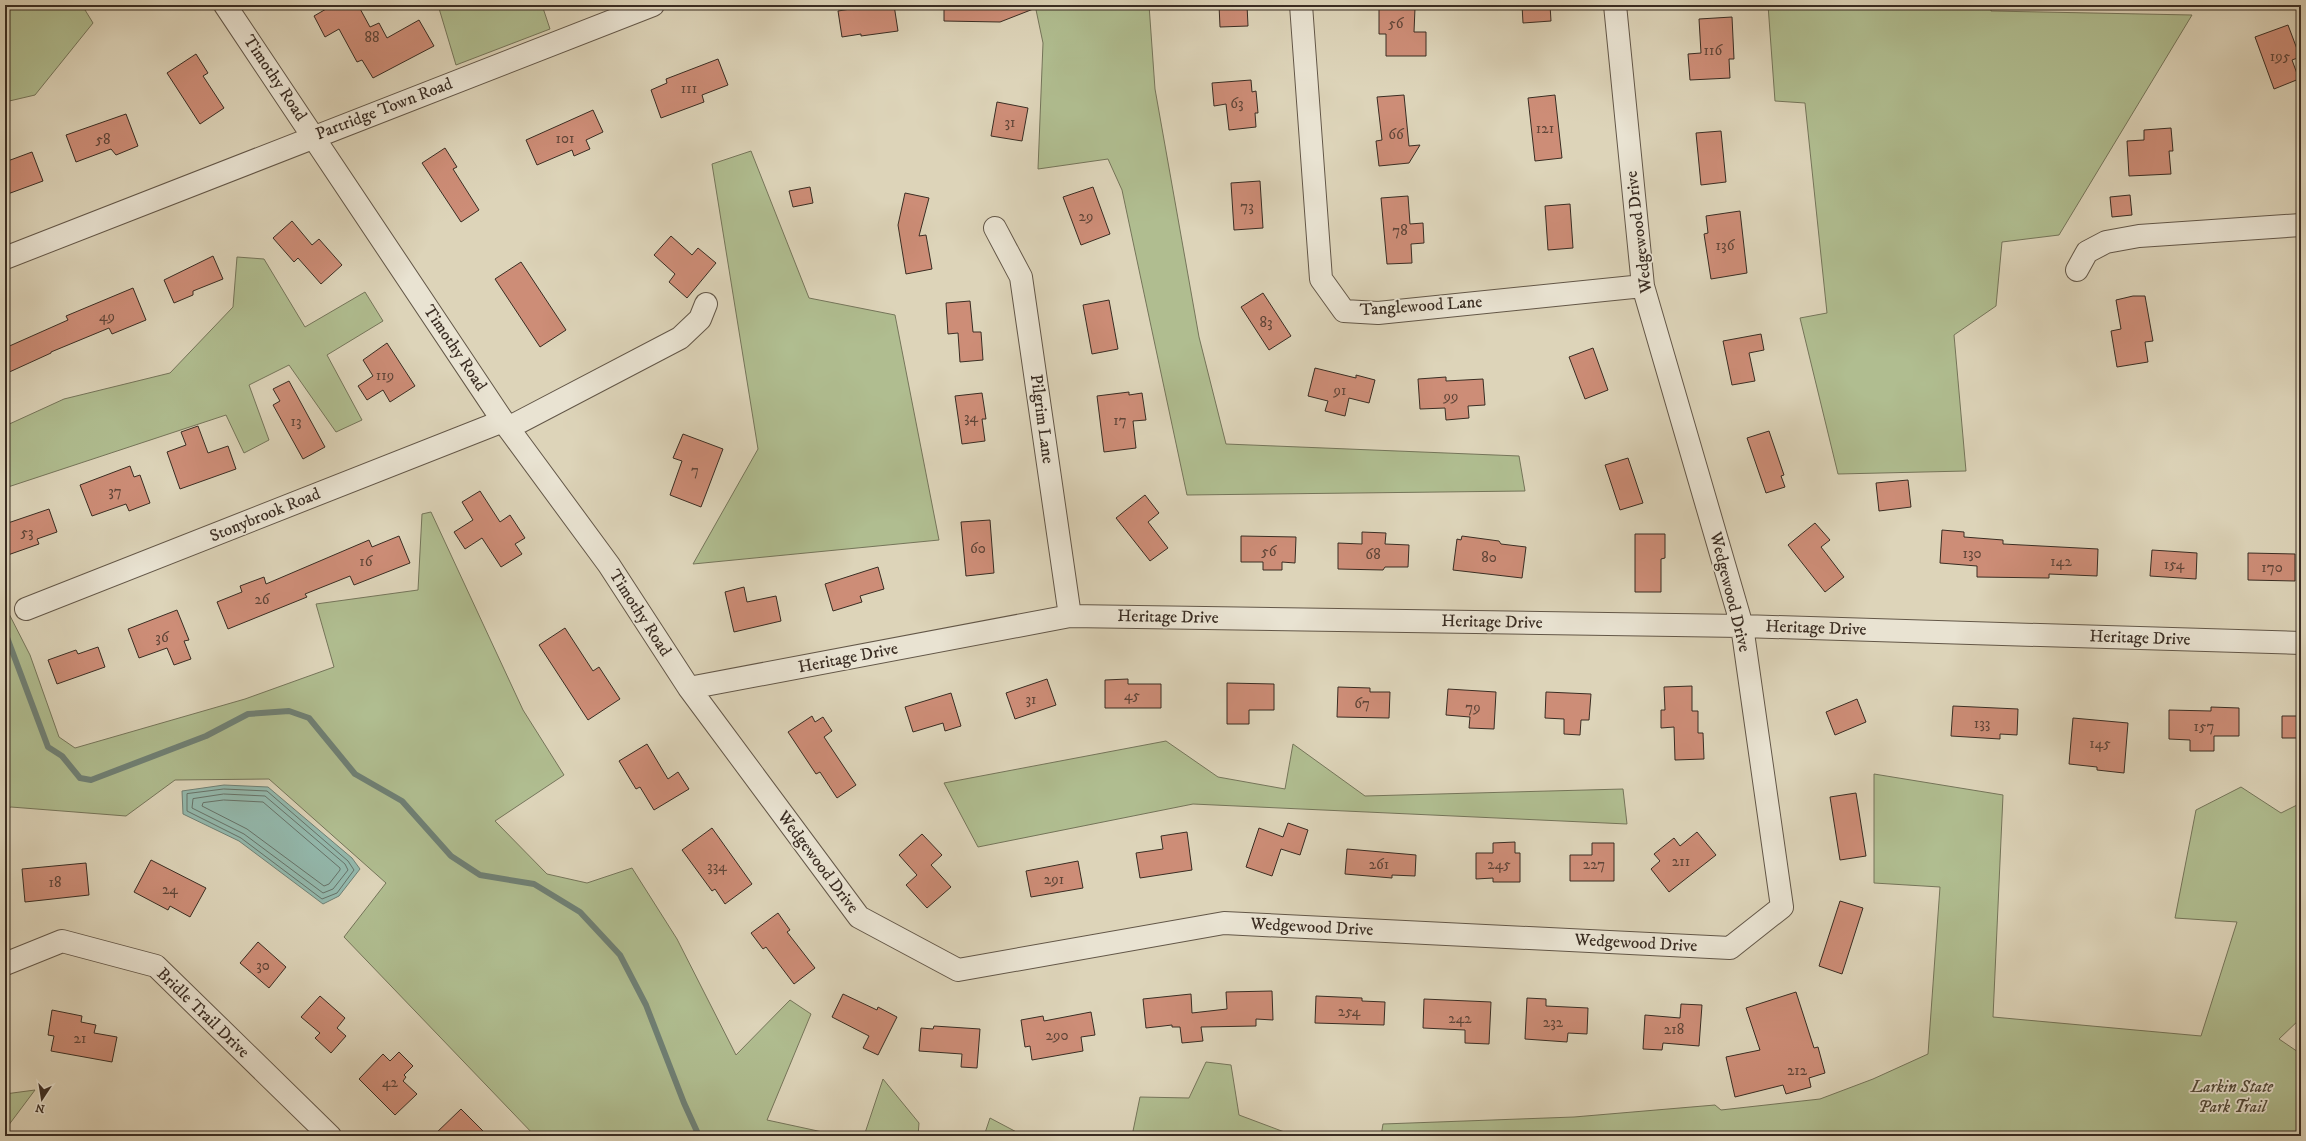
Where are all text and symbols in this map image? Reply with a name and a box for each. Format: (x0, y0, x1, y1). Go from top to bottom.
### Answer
house number: 56 (1388, 14, 1405, 33)
house number: 88 (364, 28, 380, 47)
street label: Timothy Road (238, 31, 312, 126)
house number: 116 (1704, 41, 1724, 60)
house number: 195 (2270, 47, 2291, 66)
street label: Partridge Town Road (312, 73, 456, 145)
house number: 111 (681, 79, 697, 98)
house number: 63 (1230, 94, 1244, 113)
house number: 31 (1004, 113, 1016, 132)
house number: 121 (1536, 119, 1554, 138)
house number: 66 (1388, 125, 1405, 144)
house number: 101 (556, 129, 574, 148)
house number: 58 (96, 130, 110, 149)
street label: Wedgewood Drive (1621, 170, 1658, 295)
house number: 73 (1240, 197, 1254, 216)
house number: 29 (1079, 207, 1093, 226)
house number: 78 (1392, 221, 1408, 240)
house number: 136 (1716, 236, 1736, 255)
street label: Tanglewood Lane (1359, 291, 1483, 321)
street label: Timothy Road (418, 301, 492, 396)
house number: 49 (99, 307, 115, 326)
house number: 83 (1259, 313, 1273, 332)
house number: 119 (376, 366, 394, 385)
street label: Pilgrim Lane (1025, 373, 1059, 465)
house number: 91 (1333, 381, 1346, 400)
house number: 99 (1443, 387, 1458, 406)
house number: 34 (964, 408, 978, 427)
house number: 17 (1113, 411, 1127, 430)
house number: 13 (290, 412, 302, 431)
house number: 7 (691, 461, 699, 480)
house number: 37 (108, 482, 122, 501)
street label: Stonybrook Road (206, 483, 324, 547)
house number: 53 (20, 523, 34, 542)
street label: Wedgewood Drive (1704, 529, 1756, 654)
house number: 60 (970, 539, 986, 558)
house number: 56 (1261, 542, 1278, 561)
house number: 130 (1962, 544, 1982, 563)
house number: 68 (1365, 545, 1381, 564)
house number: 80 (1481, 548, 1497, 567)
house number: 16 (359, 552, 374, 571)
house number: 142 (2050, 552, 2072, 571)
house number: 154 (2164, 555, 2185, 574)
house number: 170 (2261, 558, 2283, 577)
street label: Timothy Road (604, 565, 677, 661)
house number: 26 (254, 590, 271, 609)
street label: Heritage Drive (1117, 605, 1219, 629)
street label: Heritage Drive (1441, 610, 1543, 634)
street label: Heritage Drive (1765, 615, 1867, 641)
street label: Heritage Drive (2089, 625, 2191, 651)
house number: 36 (155, 628, 170, 647)
street label: Heritage Drive (796, 638, 900, 678)
house number: 45 (1124, 686, 1141, 705)
house number: 31 (1025, 690, 1037, 709)
house number: 67 (1354, 694, 1370, 713)
house number: 79 (1465, 698, 1481, 717)
house number: 133 (1974, 714, 1990, 733)
house number: 157 (2194, 717, 2214, 736)
house number: 145 (2089, 734, 2111, 753)
street label: Wedgewood Drive (772, 805, 864, 918)
house number: 211 (1672, 852, 1690, 871)
house number: 261 (1369, 855, 1389, 874)
house number: 245 (1487, 855, 1511, 874)
house number: 227 (1583, 855, 1605, 874)
house number: 334 (707, 857, 727, 876)
house number: 291 (1044, 870, 1064, 889)
house number: 18 (48, 873, 62, 892)
house number: 24 (162, 880, 178, 899)
street label: Wedgewood Drive (1249, 913, 1374, 941)
street label: Wedgewood Drive (1573, 929, 1698, 957)
house number: 30 (256, 956, 270, 975)
street label: Bridle Trail Drive (152, 963, 254, 1063)
house number: 254 (1338, 1002, 1361, 1021)
house number: 242 (1448, 1009, 1472, 1028)
house number: 232 (1543, 1013, 1564, 1032)
house number: 218 (1664, 1020, 1684, 1039)
house number: 290 (1046, 1026, 1068, 1045)
house number: 21 (74, 1029, 86, 1048)
house number: 212 (1787, 1061, 1808, 1080)
house number: 42 (382, 1073, 399, 1092)
park label: Larkin State Park Trail (2190, 1076, 2274, 1118)
north arrow (22, 1079, 62, 1119)
text: N (34, 1100, 46, 1116)

